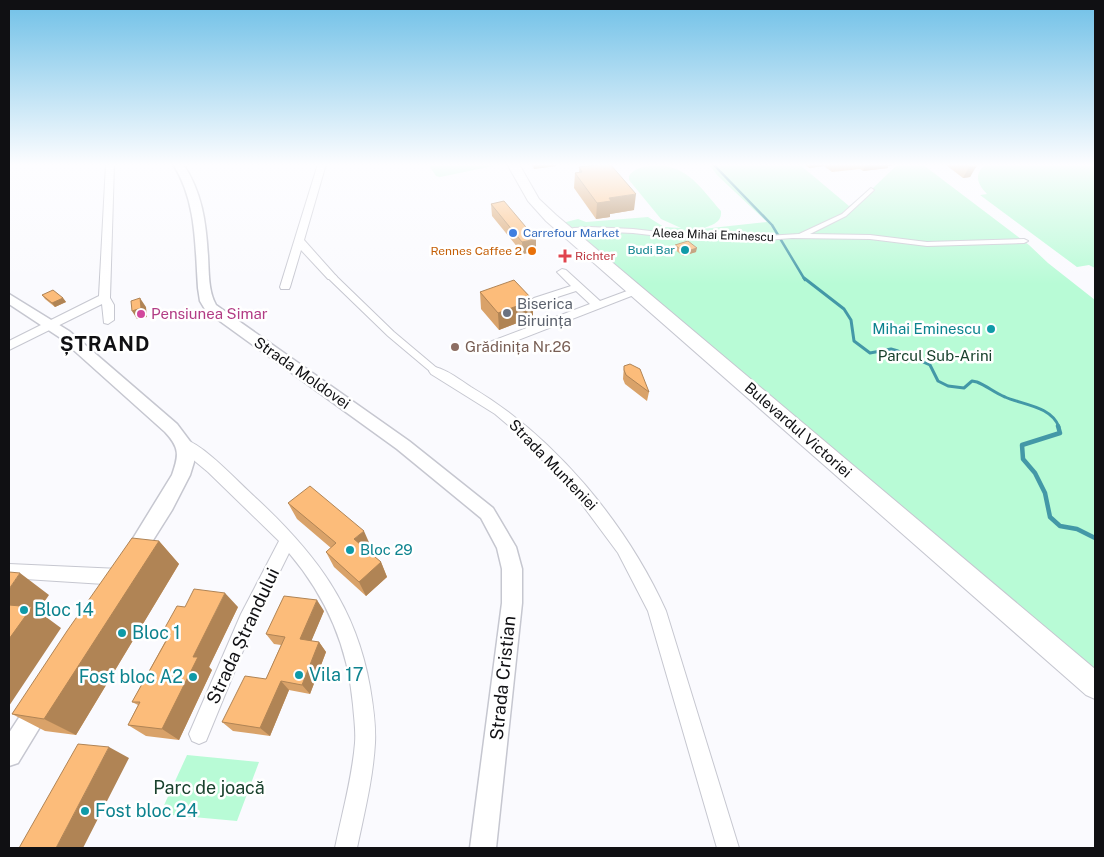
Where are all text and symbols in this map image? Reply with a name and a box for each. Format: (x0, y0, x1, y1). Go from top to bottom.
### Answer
place label: Carrefour Market (523, 226, 620, 240)
street label: Aleea Mihai Eminescu (652, 226, 774, 244)
marker: Carrefour Market (507, 227, 519, 239)
place label: Budi Bar (627, 243, 675, 257)
place label: Rennes Caffee 2 (430, 244, 522, 258)
marker: Budi Bar (679, 244, 691, 256)
marker: Rennes Caffee 2 (526, 245, 538, 257)
place label: Richter (575, 249, 615, 263)
marker: Richter (559, 250, 571, 262)
place label: Biserica Biruința (517, 295, 573, 329)
place label: Pensiunea Simar (151, 305, 268, 322)
marker: Biserica Biruința (501, 307, 513, 319)
marker: Pensiunea Simar (135, 308, 147, 320)
place label: Mihai Eminescu (872, 320, 981, 337)
marker: Mihai Eminescu (985, 323, 997, 335)
district label: ȘTRAND (60, 332, 150, 356)
street label: Strada Moldovei (251, 333, 353, 412)
place label: Grădinița Nr.26 (465, 338, 571, 355)
marker: Grădinița Nr.26 (449, 341, 461, 353)
park label: Parcul Sub-Arini (878, 347, 992, 364)
street label: Bulevardul Victoriei (741, 379, 855, 481)
street label: Strada Munteniei (506, 416, 601, 514)
place label: Bloc 29 (360, 541, 413, 558)
marker: Bloc 29 (344, 544, 356, 556)
street label: Strada Ștrandului (202, 564, 283, 707)
place label: Bloc 14 (34, 599, 94, 620)
marker: Bloc 14 (18, 604, 30, 616)
street label: Strada Cristian (486, 615, 519, 741)
place label: Bloc 1 (132, 622, 181, 643)
marker: Bloc 1 (116, 627, 128, 639)
place label: Vila 17 (309, 664, 364, 685)
place label: Fost bloc A2 (79, 666, 183, 687)
marker: Vila 17 (293, 669, 305, 681)
marker: Fost bloc A2 (187, 671, 199, 683)
park label: Parc de joacă (153, 777, 265, 798)
place label: Fost bloc 24 (95, 800, 198, 821)
marker: Fost bloc 24 (79, 805, 91, 817)

